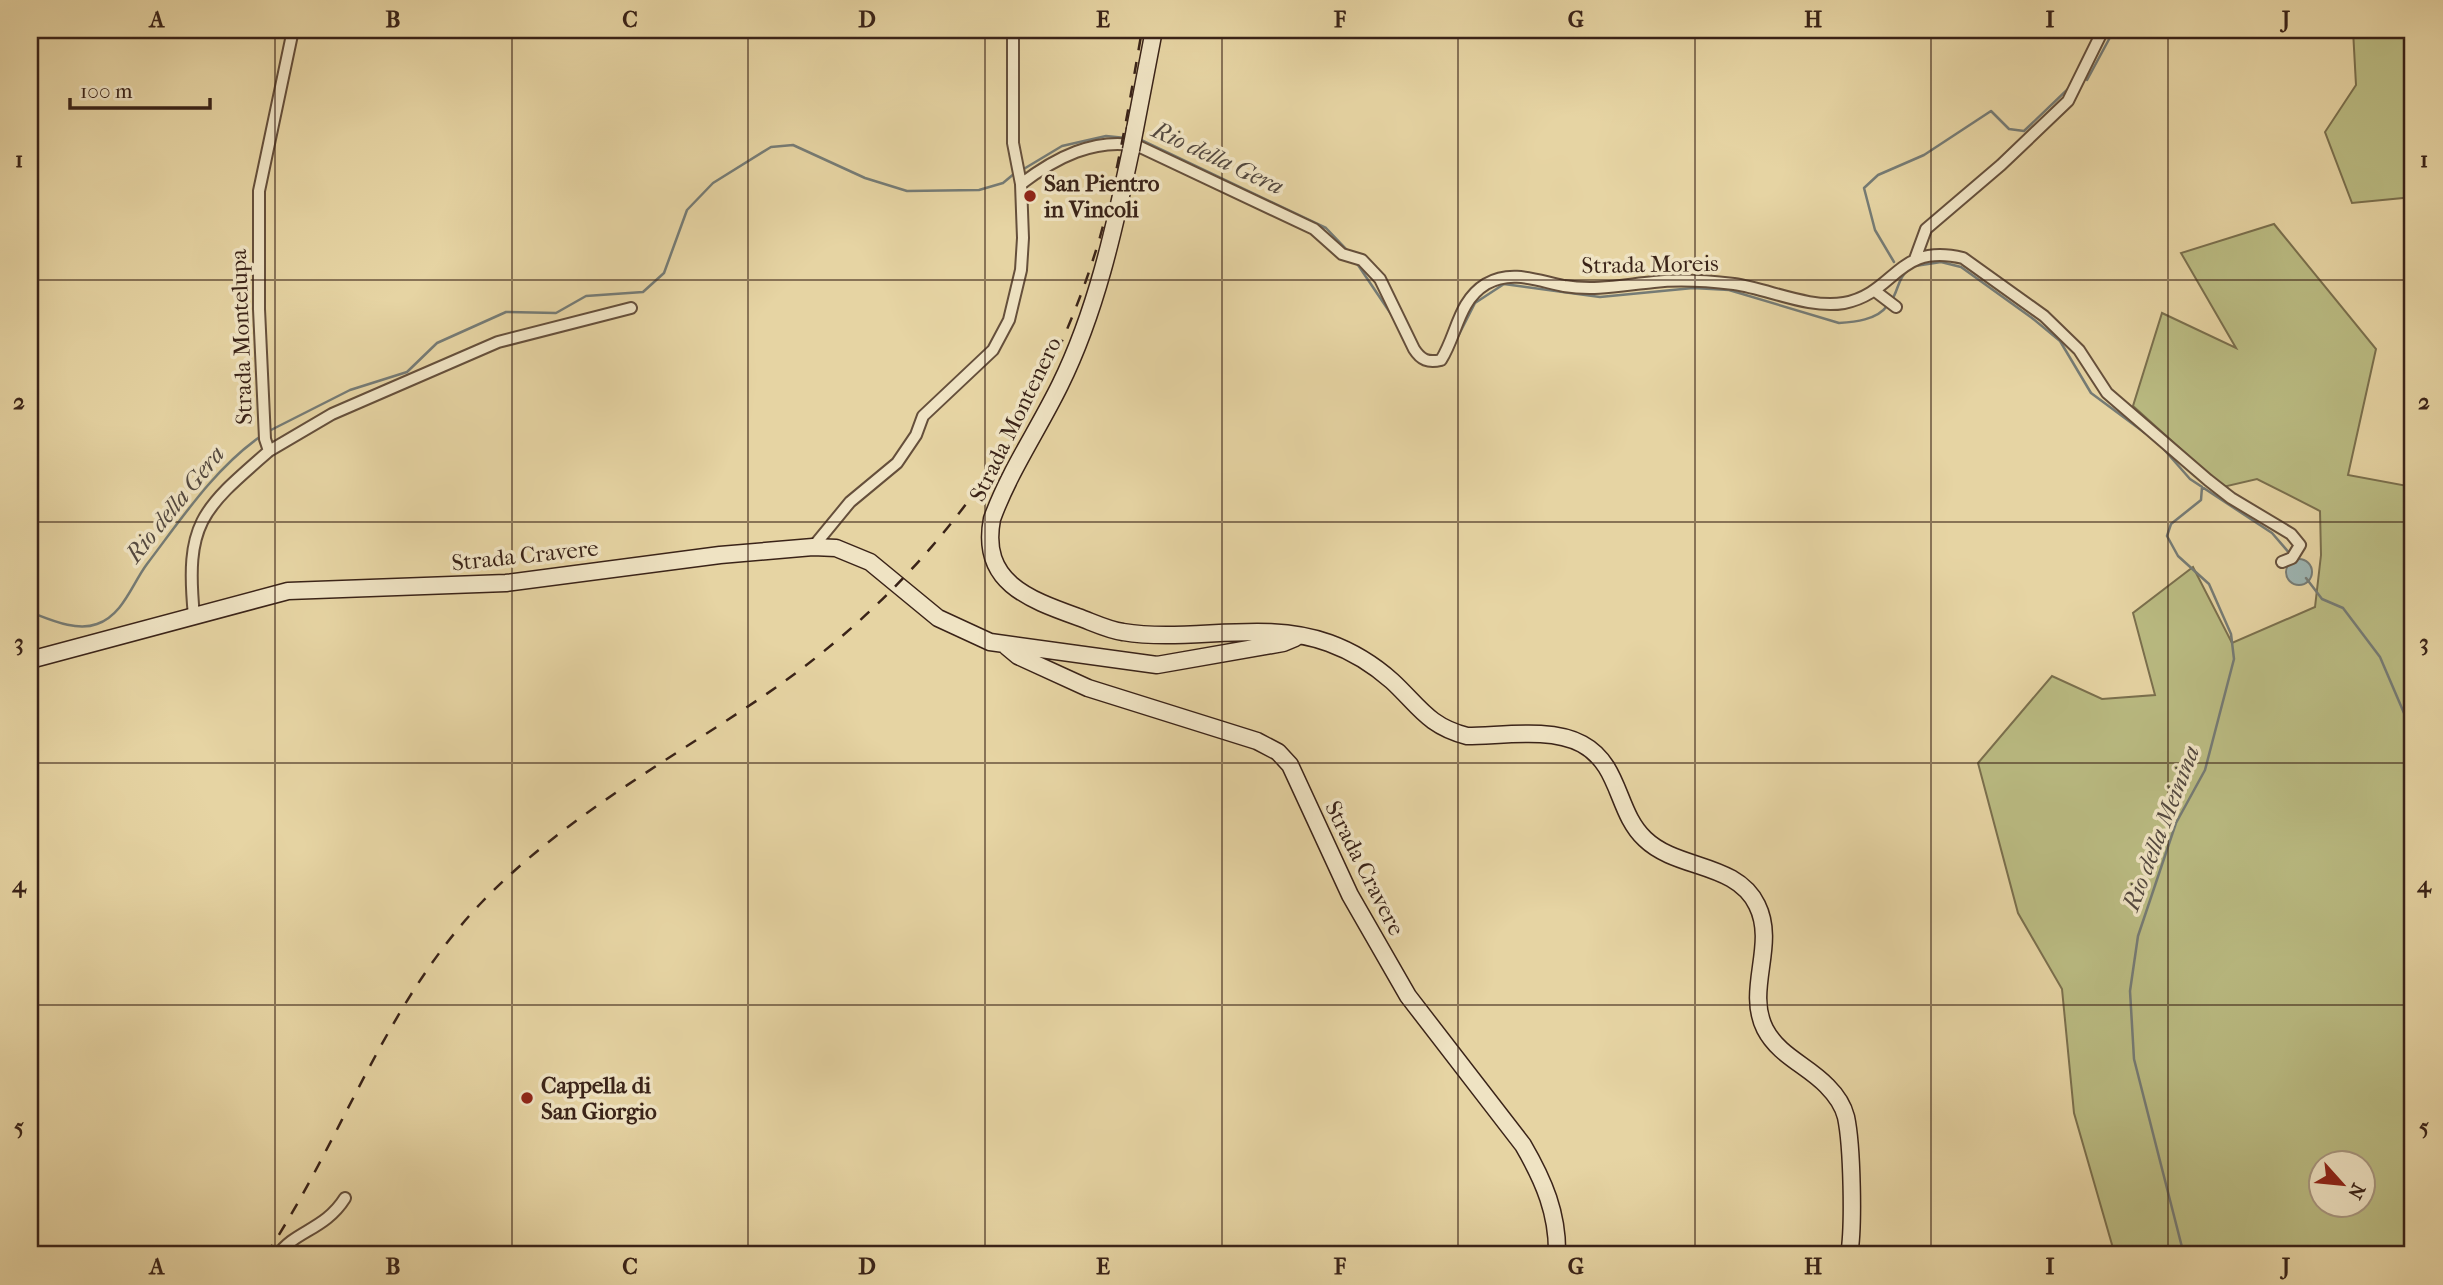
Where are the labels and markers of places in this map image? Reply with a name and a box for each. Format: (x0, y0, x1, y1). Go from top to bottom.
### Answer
place label: San Pientro in Vincoli (1043, 170, 1160, 223)
marker: San Pientro in Vincoli (1022, 188, 1038, 204)
place label: Cappella di San Giorgio (541, 1072, 657, 1125)
marker: Cappella di San Giorgio (519, 1090, 535, 1106)

